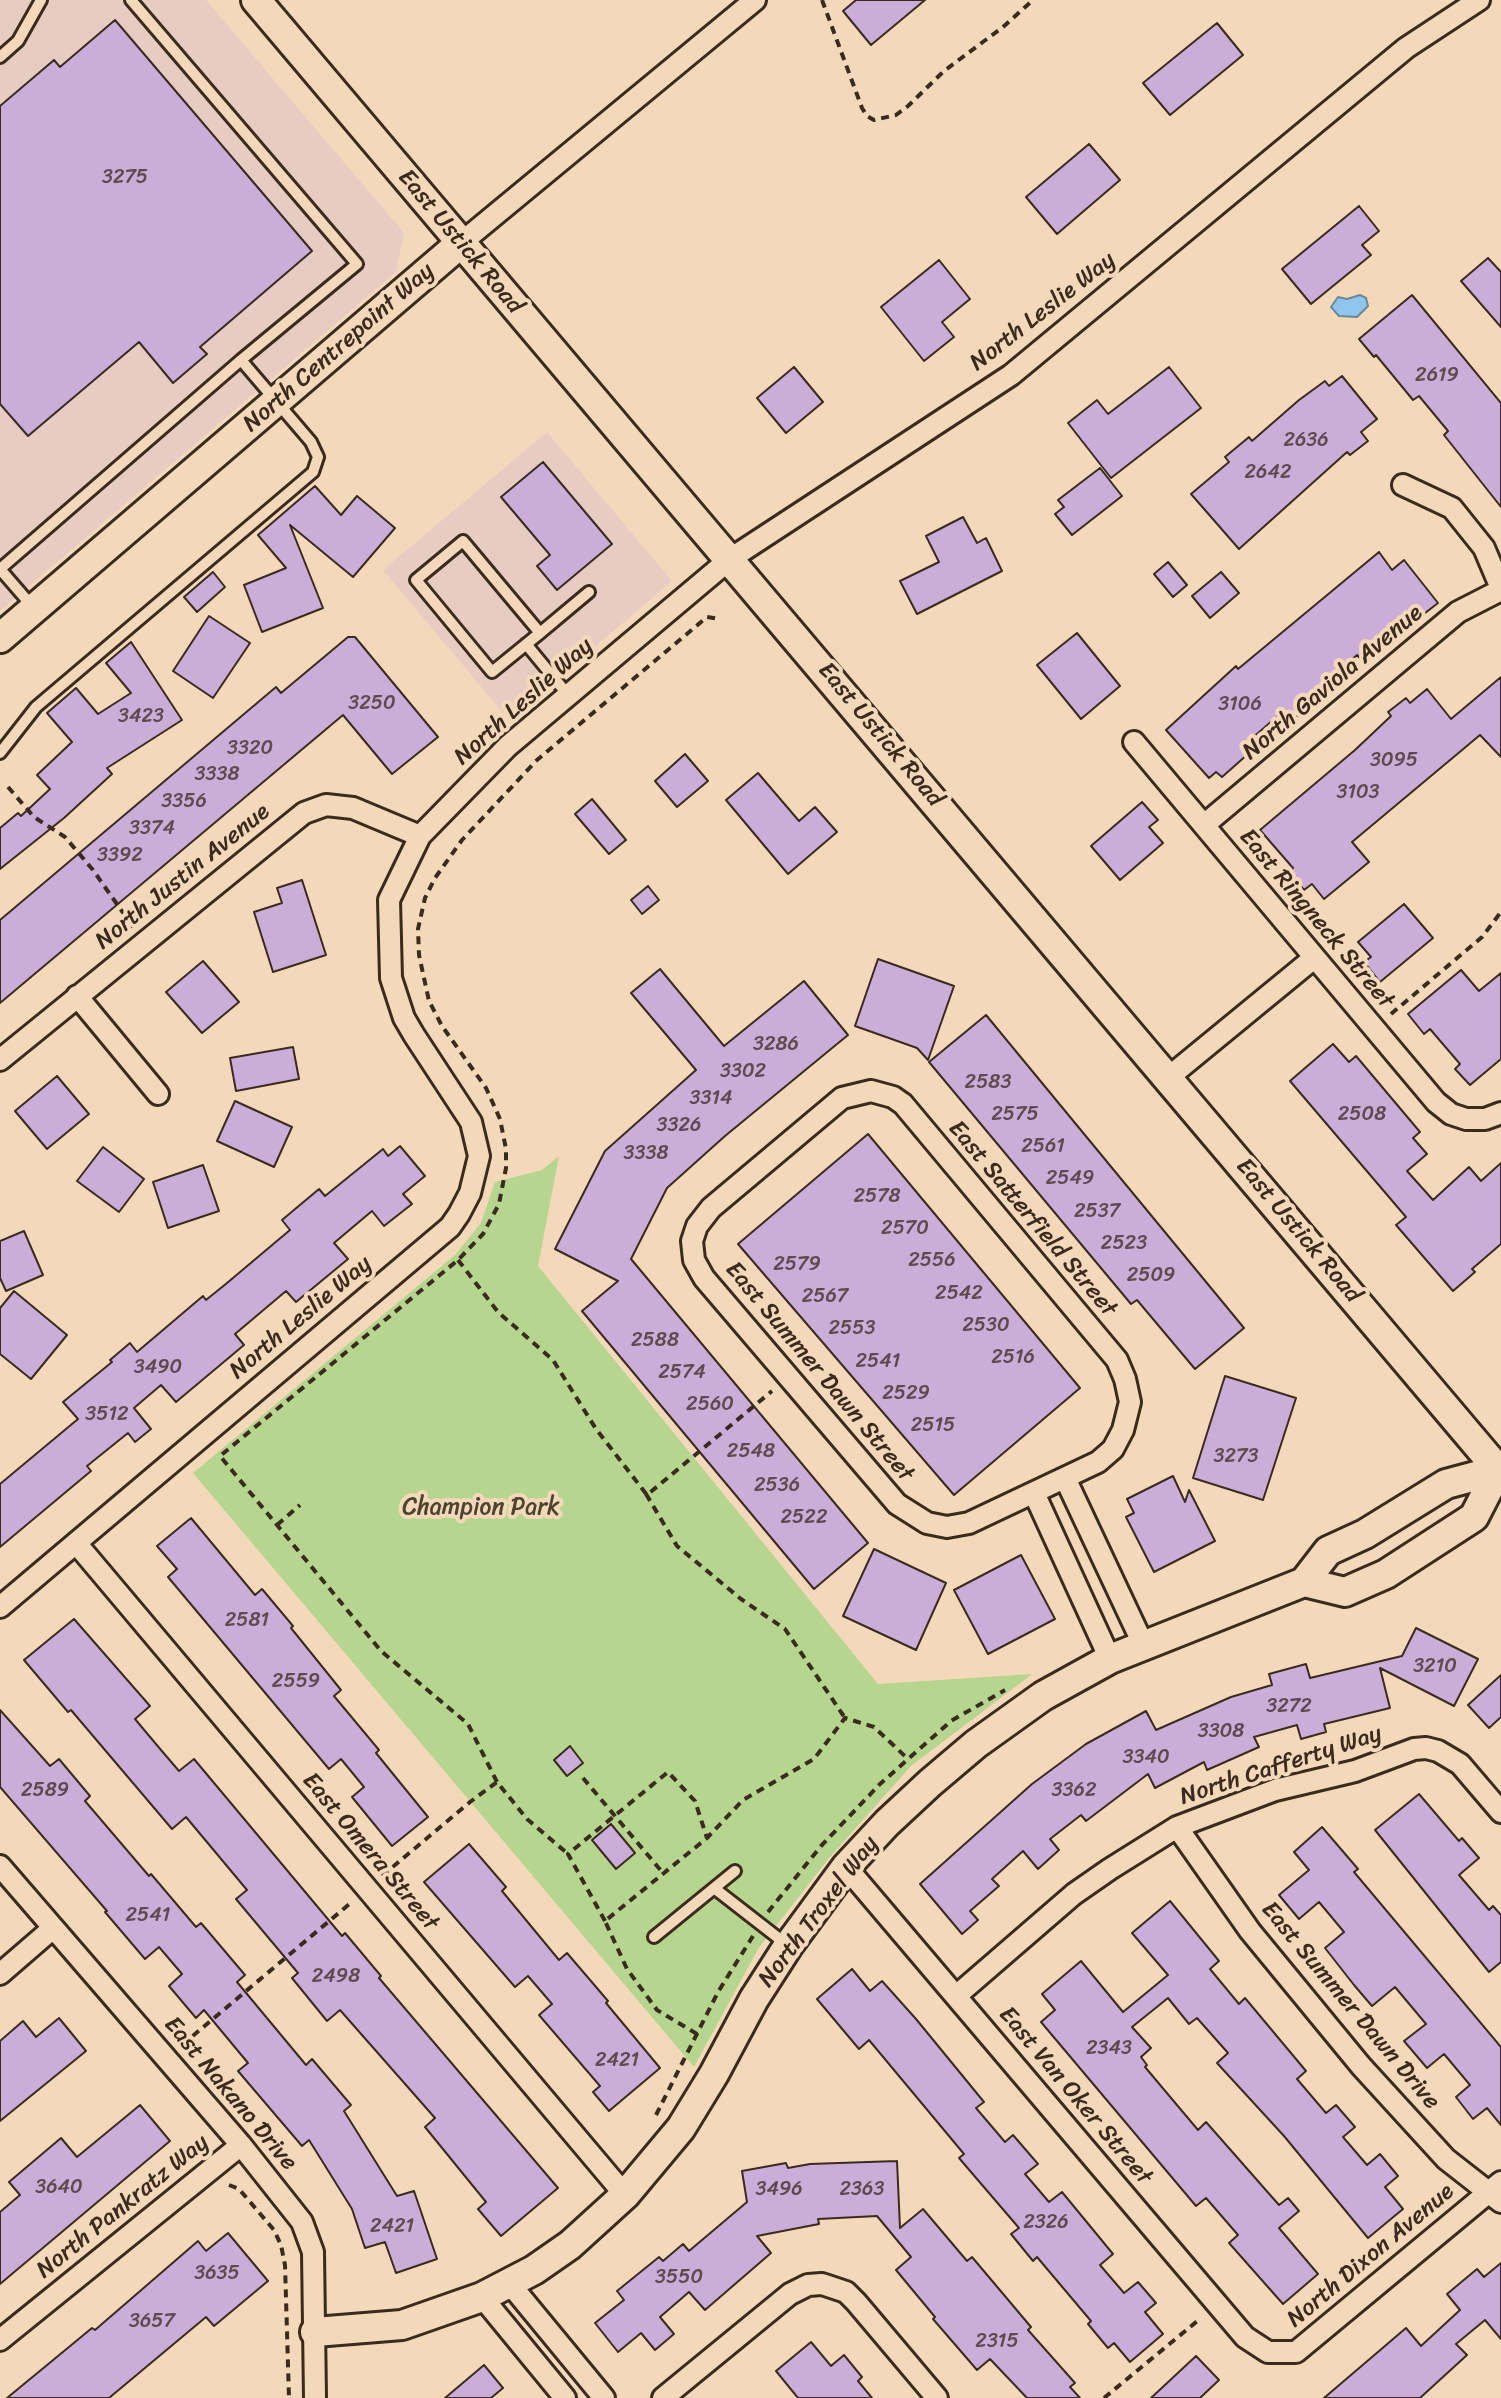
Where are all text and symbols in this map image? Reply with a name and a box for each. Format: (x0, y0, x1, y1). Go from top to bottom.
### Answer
street label: East Ustick Road (391, 164, 529, 320)
house number: 3275 (102, 166, 148, 190)
street label: North Leslie Way (965, 246, 1121, 378)
street label: North Centrepoint Way (238, 257, 440, 439)
house number: 2619 (1415, 364, 1459, 388)
house number: 2636 (1283, 429, 1329, 453)
house number: 2642 (1245, 461, 1291, 485)
street label: North Gaviola Avenue (1237, 599, 1429, 767)
street label: North Leslie Way (449, 632, 599, 772)
street label: East Ustick Road (811, 657, 949, 813)
house number: 3250 (348, 692, 396, 716)
house number: 3106 (1218, 693, 1262, 717)
house number: 3423 (118, 705, 164, 729)
house number: 3320 (227, 737, 273, 761)
house number: 3095 (1370, 749, 1418, 773)
house number: 3338 (195, 763, 239, 787)
house number: 3103 (1336, 781, 1380, 805)
house number: 3356 (161, 790, 207, 814)
street label: North Justin Avenue (90, 798, 276, 956)
house number: 3374 (129, 817, 175, 841)
street label: East Ringneck Street (1233, 823, 1399, 1015)
house number: 3392 (97, 844, 143, 868)
house number: 3286 (753, 1033, 799, 1057)
house number: 3302 (720, 1060, 766, 1084)
house number: 2583 (965, 1071, 1011, 1095)
house number: 3314 (689, 1087, 733, 1111)
house number: 2575 (991, 1103, 1039, 1127)
house number: 2508 (1338, 1103, 1386, 1127)
house number: 3326 (657, 1114, 701, 1138)
street label: East Satterfield Street (942, 1115, 1122, 1323)
house number: 2561 (1021, 1135, 1065, 1159)
house number: 3338 (624, 1142, 668, 1166)
street label: East Ustick Road (1229, 1153, 1367, 1309)
house number: 2549 (1046, 1167, 1094, 1191)
house number: 2578 (853, 1185, 901, 1209)
house number: 2537 (1074, 1200, 1120, 1224)
house number: 2570 (881, 1217, 929, 1241)
house number: 2523 (1101, 1232, 1147, 1256)
house number: 2556 (908, 1249, 956, 1273)
street label: North Leslie Way (224, 1250, 378, 1386)
house number: 2579 (773, 1253, 821, 1277)
street label: East Summer Dawn Street (719, 1256, 919, 1488)
house number: 2509 (1127, 1264, 1175, 1288)
house number: 2542 (935, 1282, 983, 1306)
house number: 2567 (802, 1285, 848, 1309)
house number: 2530 (962, 1314, 1010, 1338)
house number: 2553 (829, 1317, 875, 1341)
house number: 2588 (631, 1329, 679, 1353)
house number: 2516 (991, 1346, 1035, 1370)
house number: 2541 (856, 1350, 900, 1374)
house number: 3490 (134, 1356, 182, 1380)
house number: 2574 (658, 1361, 706, 1385)
house number: 2529 (882, 1382, 930, 1406)
house number: 2560 (686, 1393, 734, 1417)
house number: 3512 (85, 1403, 129, 1427)
house number: 2515 (911, 1414, 955, 1438)
house number: 2548 (727, 1440, 775, 1464)
house number: 3273 (1214, 1445, 1258, 1469)
house number: 2536 (754, 1474, 800, 1498)
park label: Champion Park (402, 1494, 560, 1522)
house number: 2522 (781, 1506, 827, 1530)
house number: 2581 (225, 1609, 269, 1633)
house number: 3210 (1413, 1655, 1457, 1679)
house number: 2559 (272, 1670, 320, 1694)
house number: 3272 (1266, 1695, 1312, 1719)
street label: North Cafferty Way (1176, 1720, 1386, 1812)
house number: 3308 (1198, 1720, 1244, 1744)
house number: 3340 (1122, 1746, 1170, 1770)
street label: East Omera Street (296, 1767, 444, 1937)
house number: 2589 (21, 1779, 69, 1803)
house number: 3362 (1052, 1779, 1096, 1803)
street label: North Troxel Way (753, 1831, 885, 1993)
street label: East Summer Dawn Drive (1254, 1896, 1446, 2116)
house number: 2541 (126, 1904, 170, 1928)
house number: 2498 (312, 1965, 360, 1989)
street label: East Van Oker Street (992, 2001, 1158, 2191)
street label: East Nakano Drive (157, 2011, 303, 2177)
house number: 2343 (1086, 2037, 1132, 2061)
house number: 2421 (595, 2049, 639, 2073)
street label: North Pankratz Way (31, 2129, 215, 2285)
house number: 3640 (35, 2176, 83, 2200)
house number: 3496 (755, 2178, 803, 2202)
house number: 2363 (840, 2178, 884, 2202)
street label: North Dixon Avenue (1282, 2178, 1460, 2334)
house number: 2326 (1023, 2211, 1069, 2235)
house number: 2421 (370, 2215, 414, 2239)
house number: 3635 (194, 2262, 240, 2286)
house number: 3550 (655, 2266, 703, 2290)
house number: 3657 (129, 2310, 175, 2334)
house number: 2315 (975, 2330, 1019, 2354)

